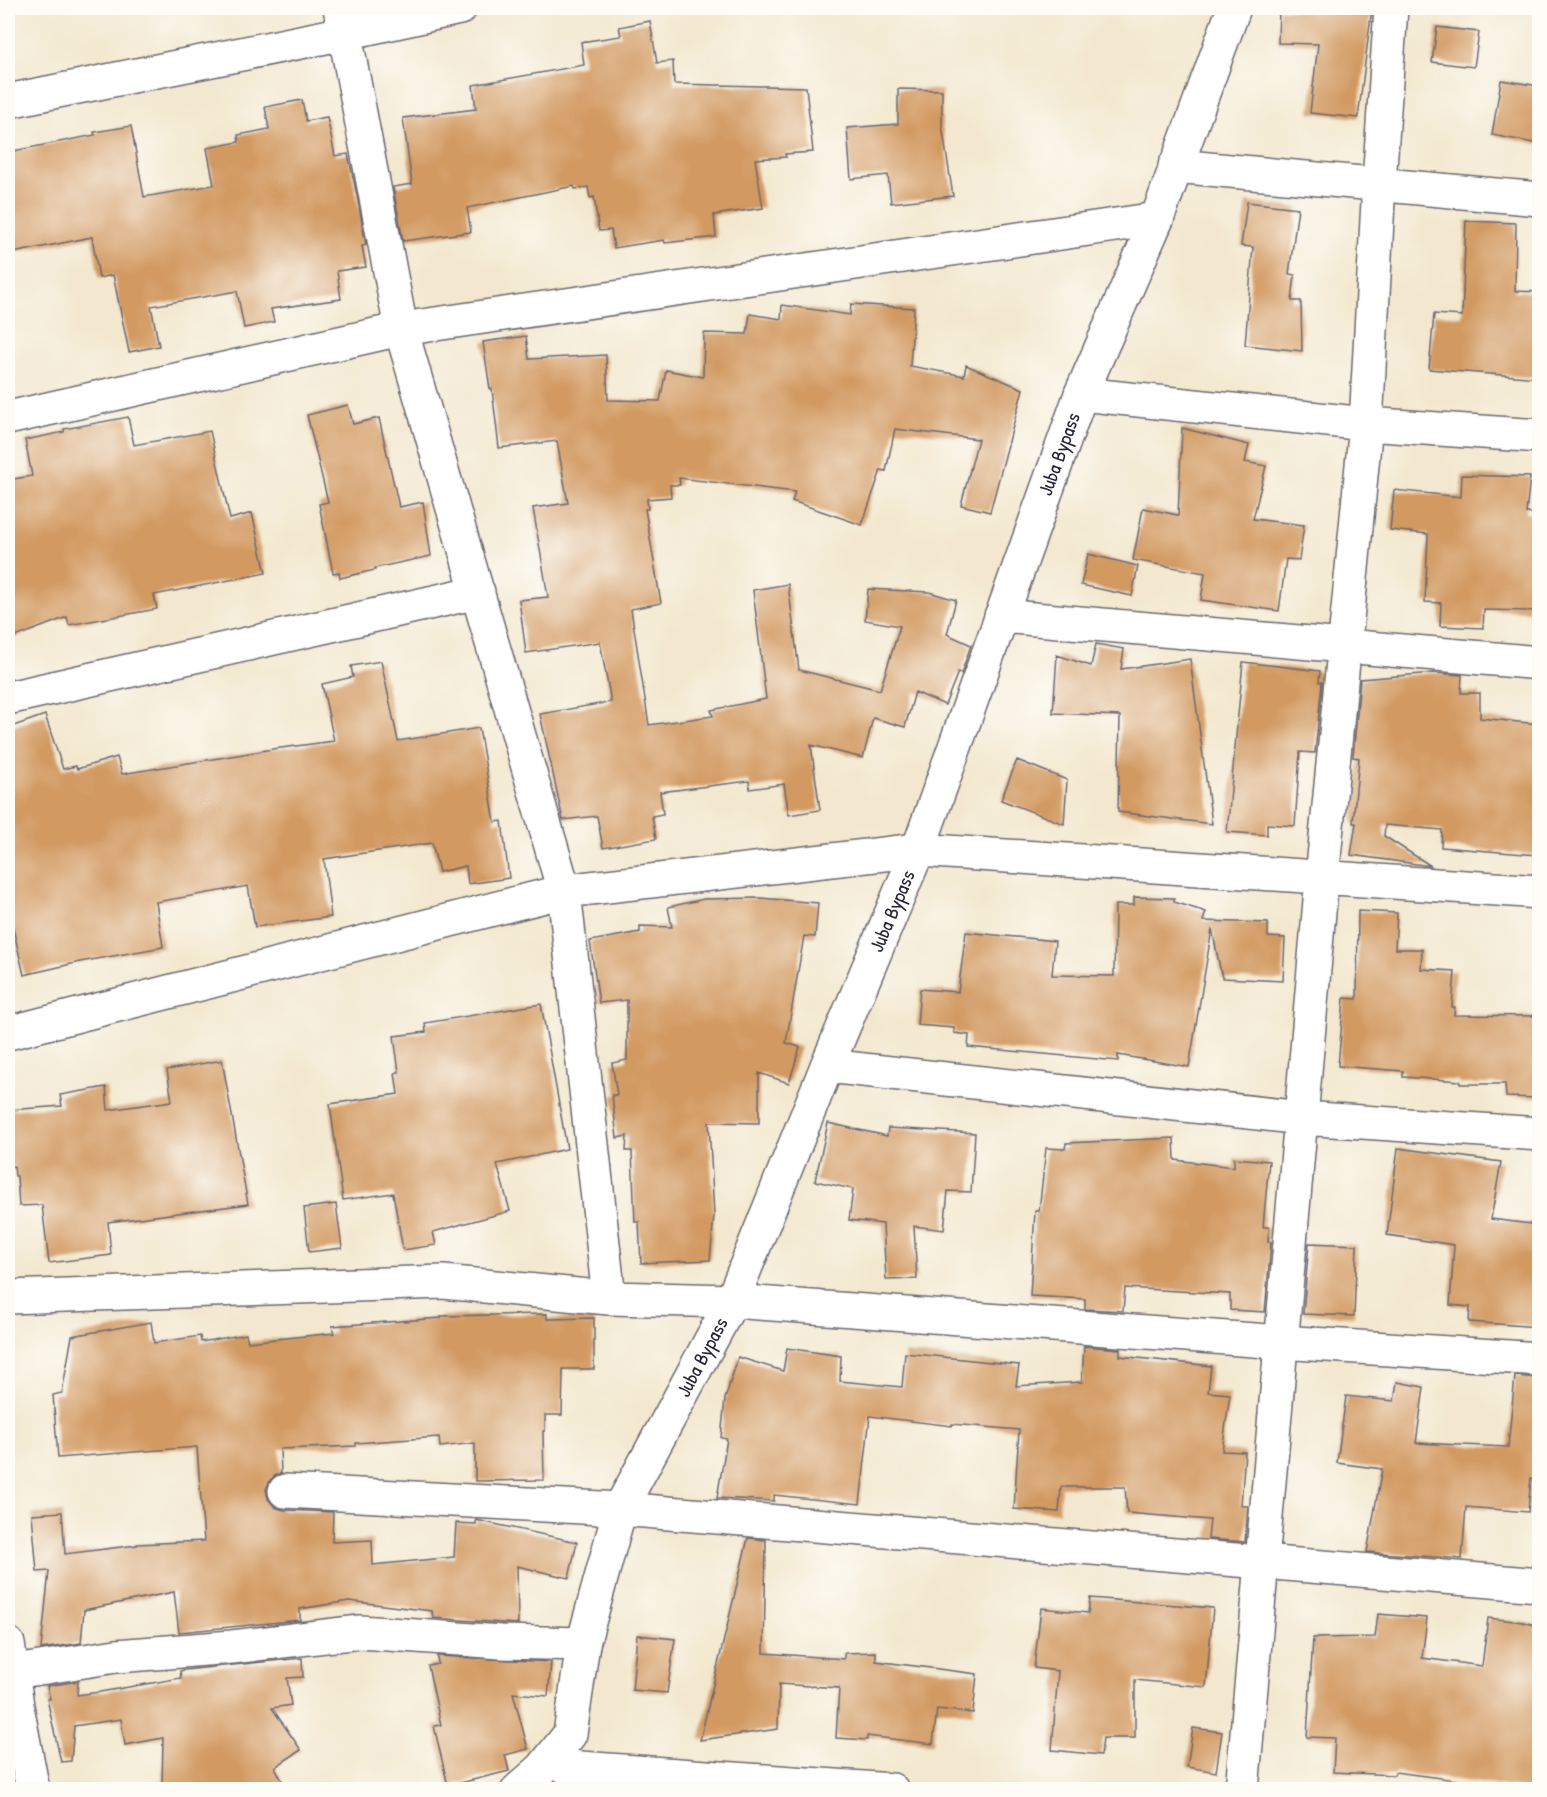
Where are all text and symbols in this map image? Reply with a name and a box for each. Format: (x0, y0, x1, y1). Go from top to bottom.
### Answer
street label: Juba Bypass (1031, 408, 1086, 499)
street label: Juba Bypass (862, 865, 921, 956)
street label: Juba Bypass (669, 1312, 734, 1401)

